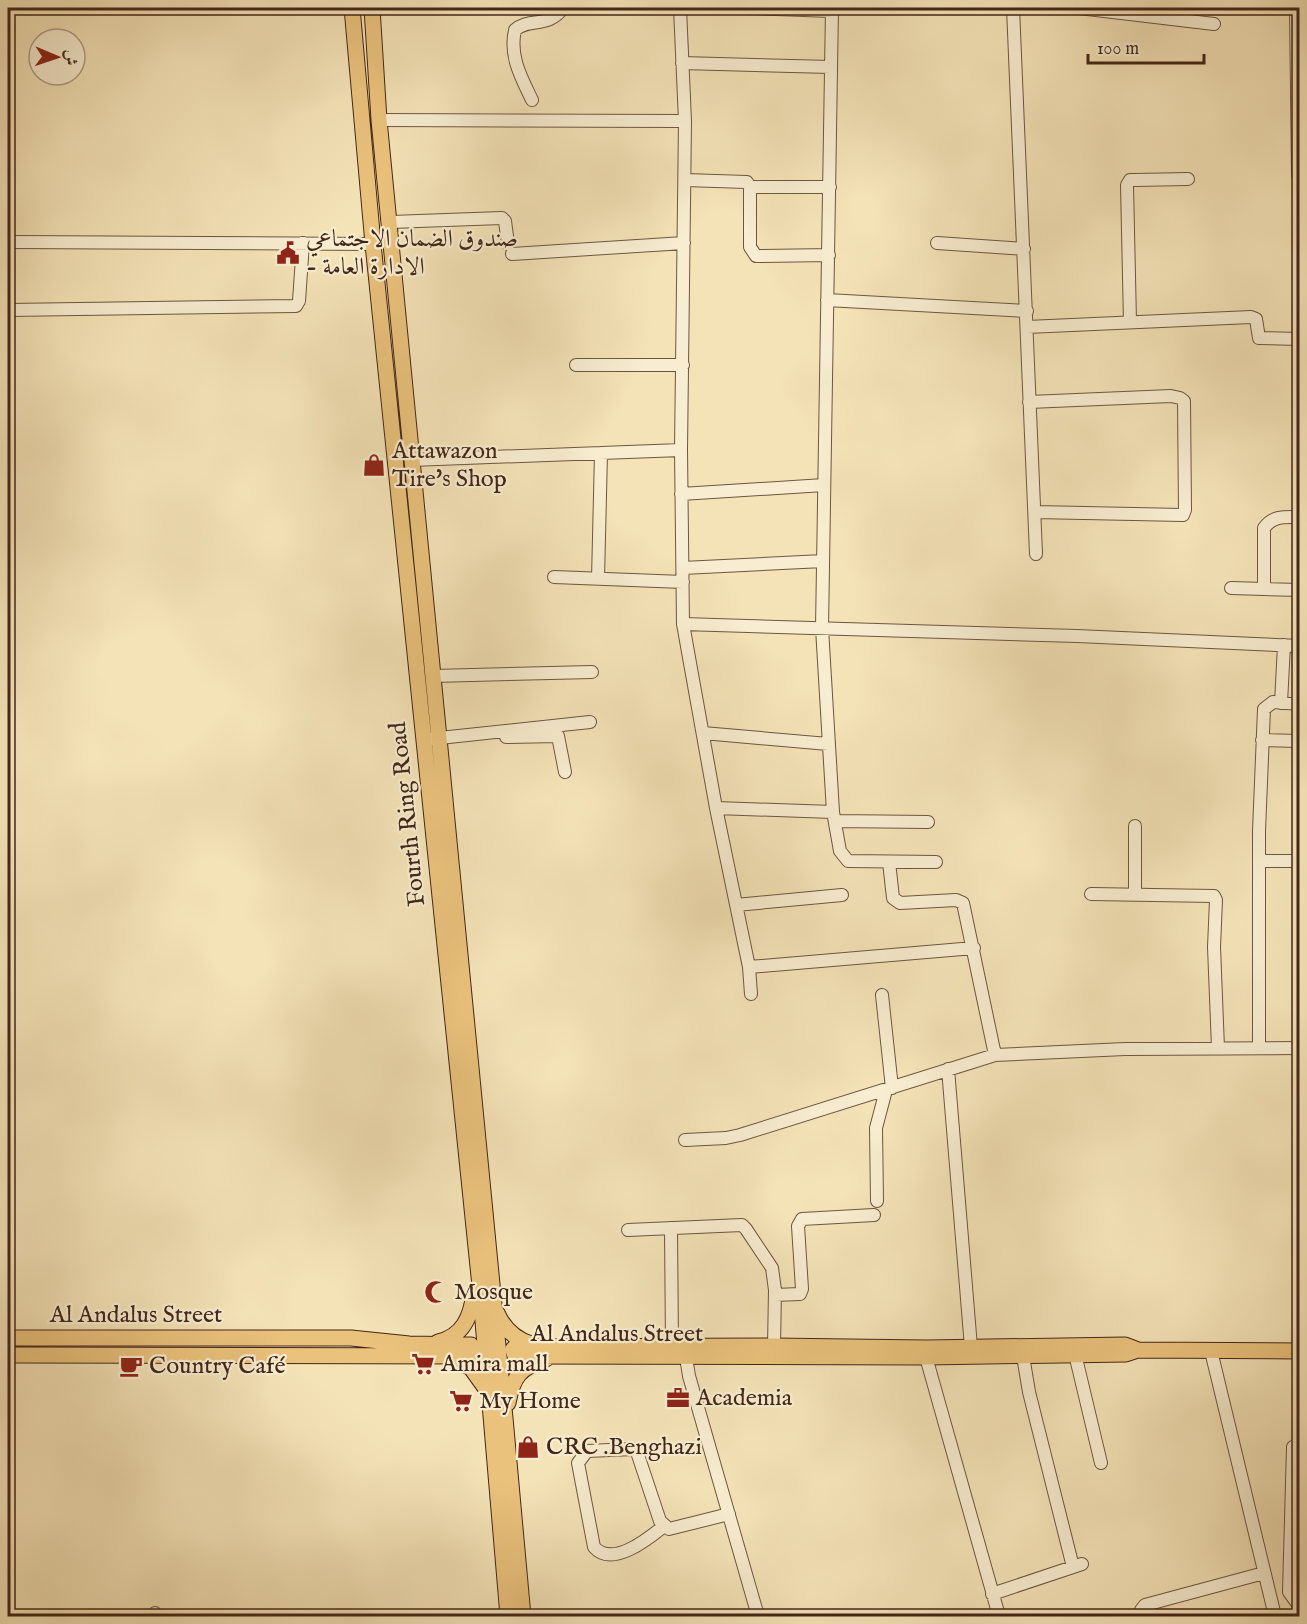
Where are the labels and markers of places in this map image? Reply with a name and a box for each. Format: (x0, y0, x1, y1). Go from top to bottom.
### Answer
place label: صندوق الضمان الاجتماعي - الادارة العامة (306, 224, 518, 283)
public building icon: صندوق الضمان الاجتماعي - الادارة العامة (275, 240, 301, 266)
place label: Attawazon Tire's Shop (391, 436, 507, 495)
shop icon: Attawazon Tire's Shop (361, 452, 387, 478)
place label: Mosque (454, 1277, 533, 1308)
mosque icon: Mosque (423, 1279, 449, 1305)
place label: Amira mall (440, 1349, 549, 1380)
place label: Country Café (149, 1351, 285, 1382)
supermarket icon: Amira mall (410, 1351, 436, 1377)
cafe icon: Country Café (118, 1353, 144, 1379)
place label: Academia (695, 1383, 793, 1414)
office icon: Academia (665, 1385, 691, 1411)
place label: My Home (479, 1386, 581, 1417)
supermarket icon: My Home (448, 1388, 474, 1414)
place label: CRC .Benghazi (546, 1432, 702, 1463)
shop icon: CRC .Benghazi (515, 1434, 541, 1460)

